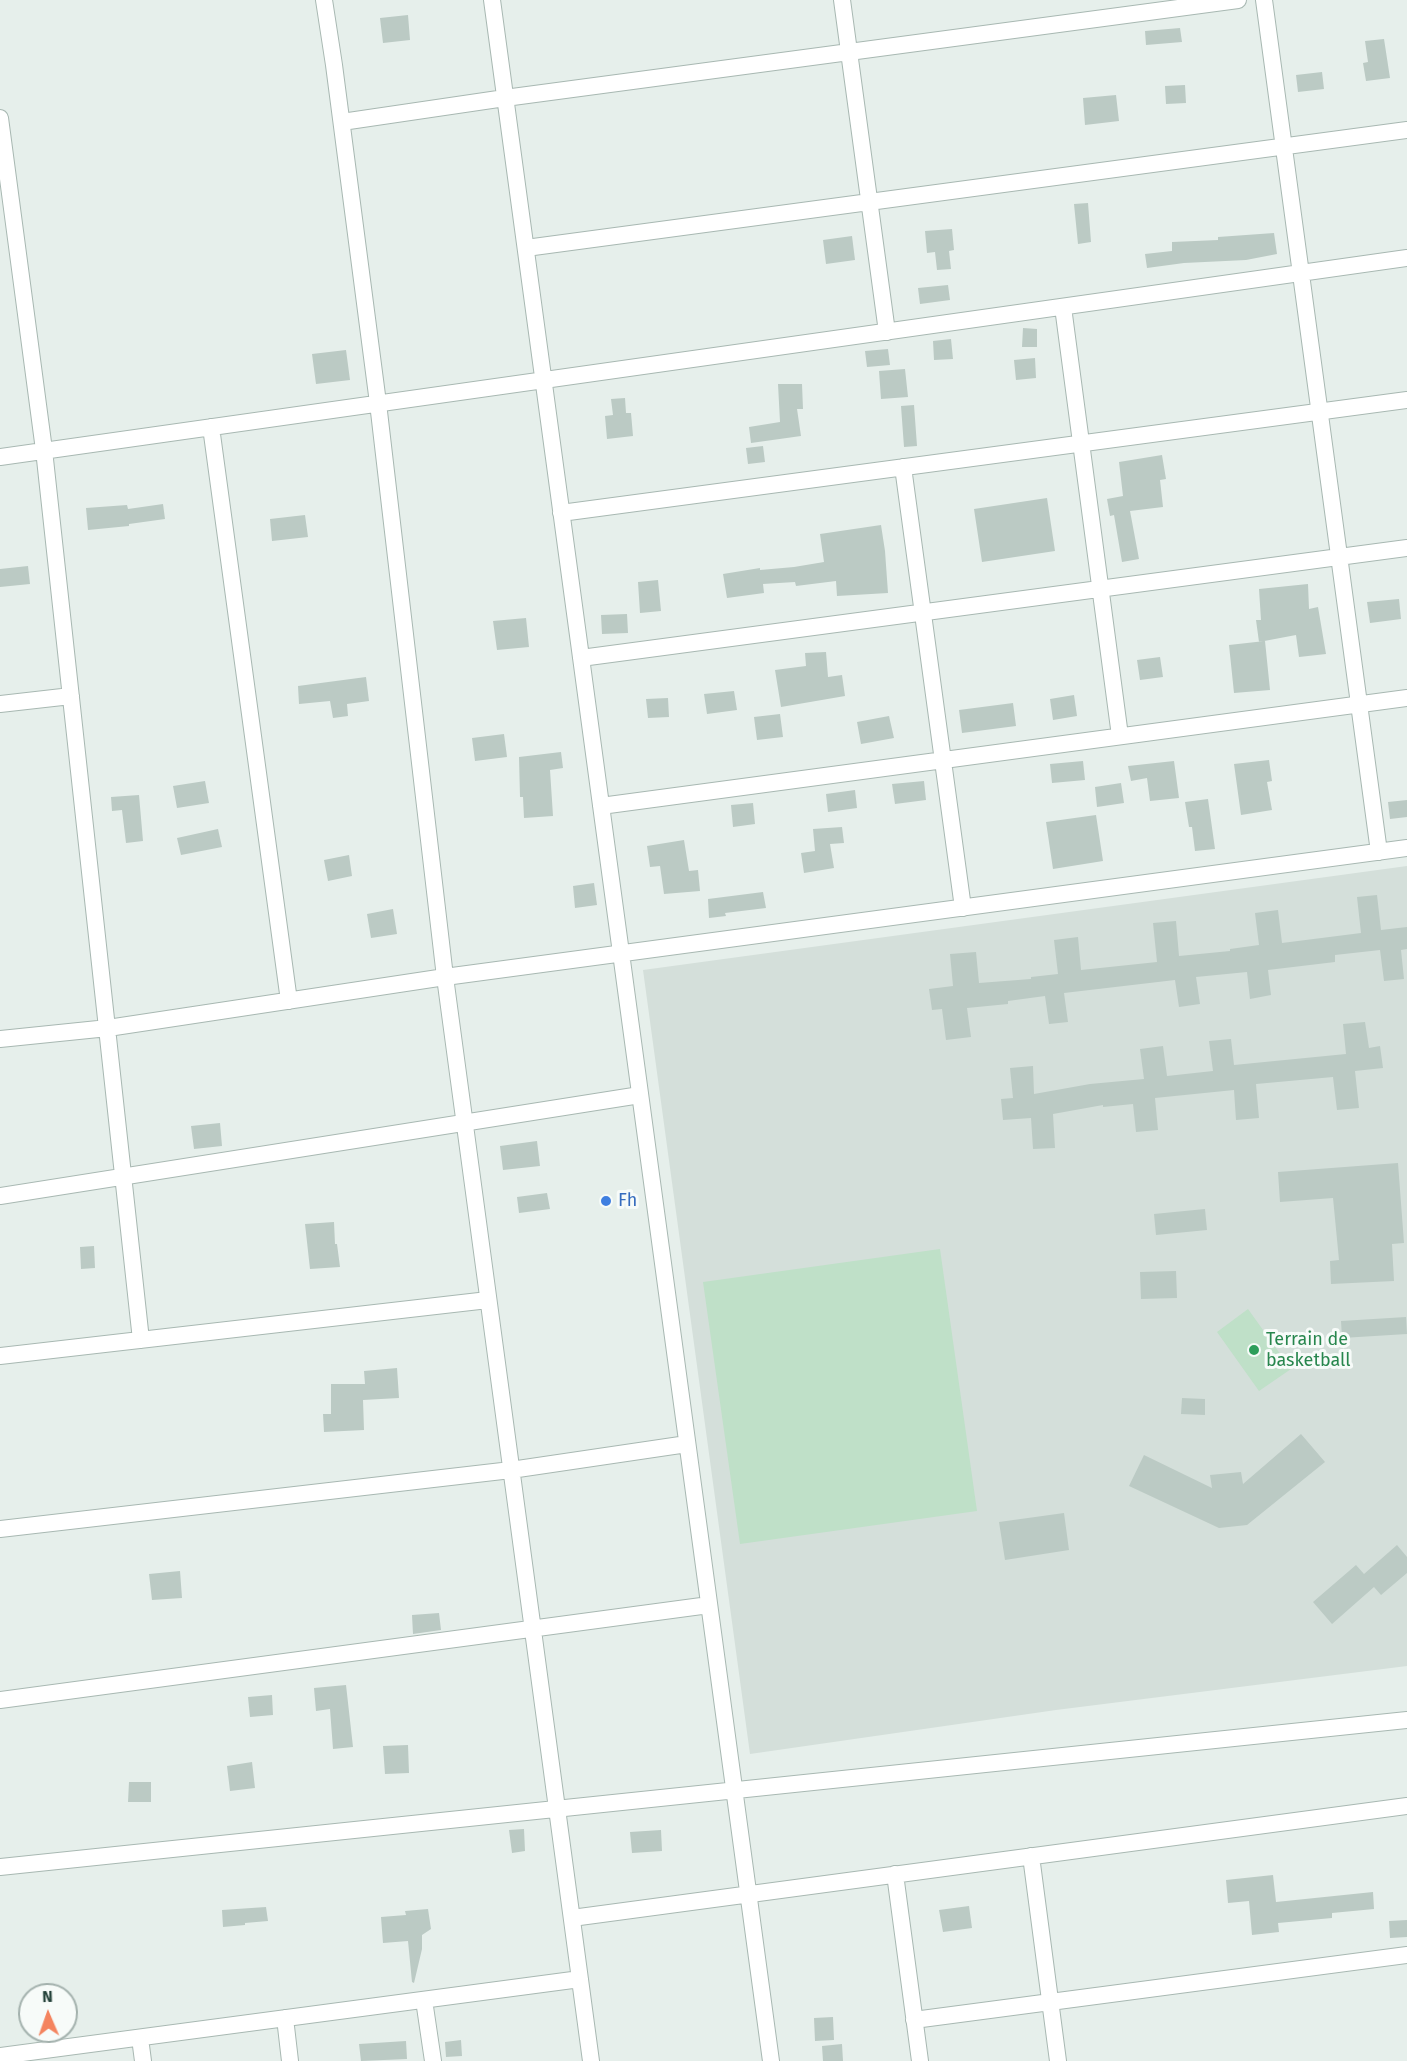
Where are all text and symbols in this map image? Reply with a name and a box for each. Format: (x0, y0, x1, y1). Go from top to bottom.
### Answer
place label: Fh (618, 1190, 637, 1212)
marker: Fh (599, 1194, 613, 1208)
place label: Terrain de basketball (1266, 1329, 1351, 1372)
marker: Terrain de basketball (1247, 1343, 1261, 1357)
north arrow (18, 1983, 78, 2043)
text: N (42, 1987, 53, 2006)

